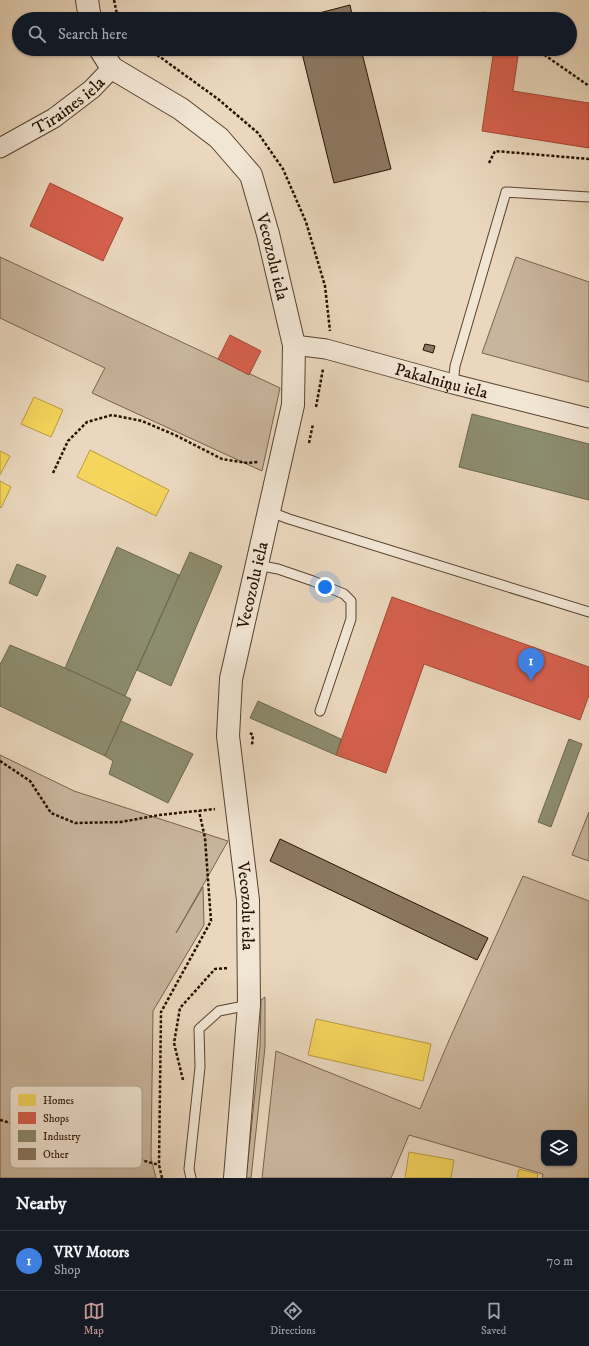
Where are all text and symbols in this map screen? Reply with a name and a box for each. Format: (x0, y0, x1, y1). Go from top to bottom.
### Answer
search box (12, 12, 577, 56)
icon: search (26, 23, 48, 45)
text: Search here (58, 25, 127, 44)
street label: Tīraines iela (29, 72, 111, 140)
street label: Vecozolu iela (250, 210, 293, 303)
street label: Pakalniņu iela (392, 358, 491, 405)
street label: Vecozolu iela (232, 539, 274, 632)
your location (315, 577, 335, 597)
pin: 1 (518, 648, 544, 681)
street label: Vecozolu iela (231, 860, 258, 951)
legend (10, 1086, 142, 1168)
text: Homes (43, 1094, 74, 1108)
text: Shops (43, 1112, 69, 1126)
text: Industry (43, 1130, 81, 1144)
map controls (541, 1130, 577, 1166)
button: layers (541, 1130, 577, 1166)
text: Other (43, 1148, 70, 1162)
text: Nearby (16, 1193, 66, 1215)
text: VRV Motors (54, 1243, 129, 1262)
text: 1 (27, 1253, 31, 1269)
text: 70 m (547, 1253, 573, 1269)
text: Shop (54, 1262, 80, 1278)
tab: Map (83, 1300, 105, 1338)
tab: Directions (270, 1300, 316, 1338)
tab: Saved (481, 1300, 506, 1338)

